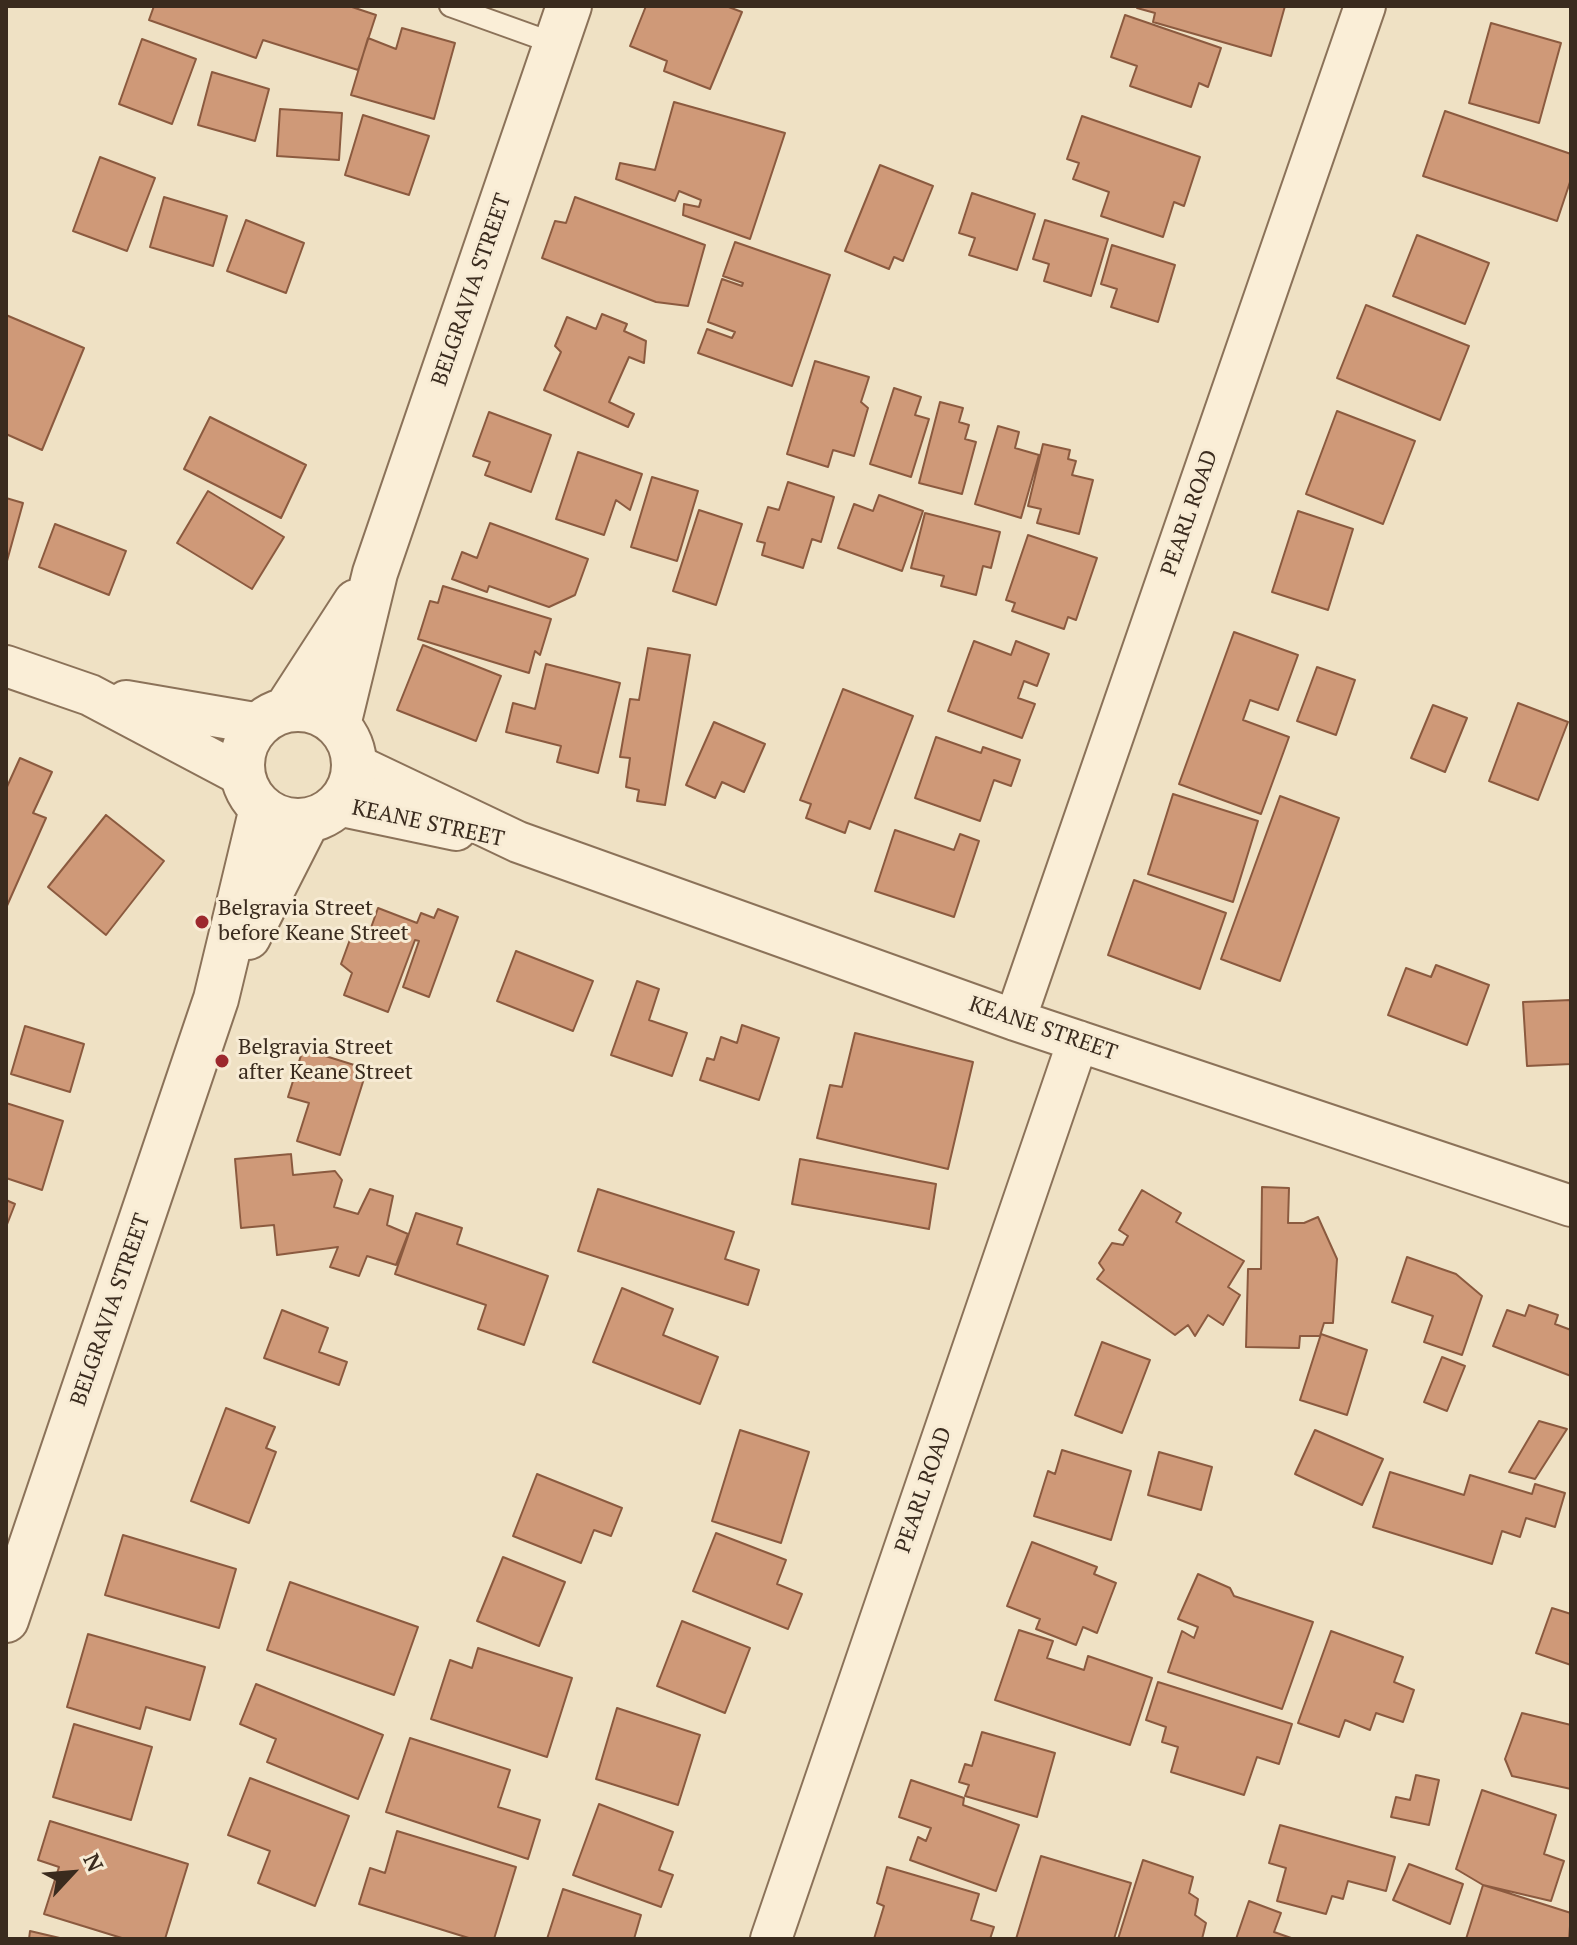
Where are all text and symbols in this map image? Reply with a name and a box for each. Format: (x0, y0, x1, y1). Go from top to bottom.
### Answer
street label: BELGRAVIA STREET (427, 190, 517, 390)
street label: PEARL ROAD (1156, 447, 1224, 579)
street label: KEANE STREET (349, 795, 507, 853)
place label: Belgravia Street before Keane Street (218, 896, 409, 948)
marker: Belgravia Street before Keane Street (193, 913, 211, 931)
street label: KEANE STREET (965, 991, 1121, 1067)
place label: Belgravia Street after Keane Street (238, 1035, 413, 1086)
marker: Belgravia Street after Keane Street (213, 1052, 231, 1070)
street label: BELGRAVIA STREET (66, 1210, 156, 1410)
street label: PEARL ROAD (890, 1424, 958, 1556)
north arrow (32, 1833, 112, 1913)
text: N (77, 1848, 111, 1876)

